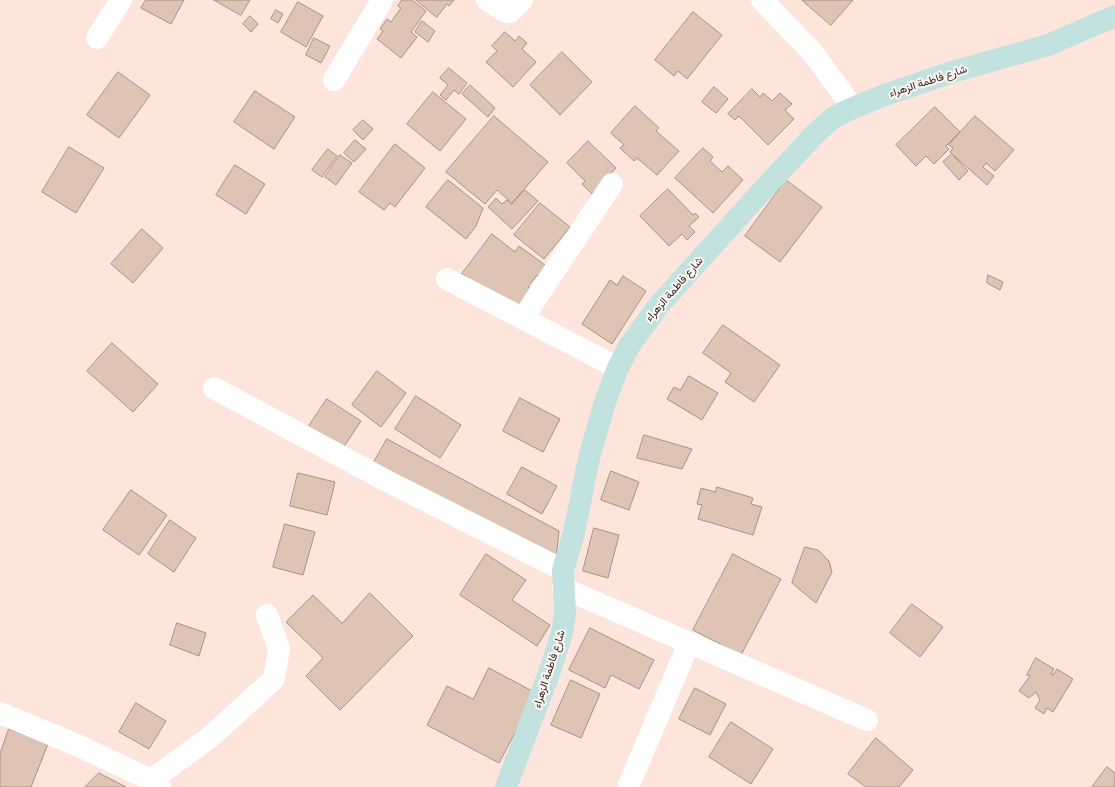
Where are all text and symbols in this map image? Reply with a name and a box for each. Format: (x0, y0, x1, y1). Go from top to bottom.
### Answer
street label: شارع فاطمة الزهراء (887, 62, 969, 100)
street label: شارع فاطمة الزهراء (642, 254, 706, 324)
street label: شارع فاطمة الزهراء (530, 628, 568, 710)

